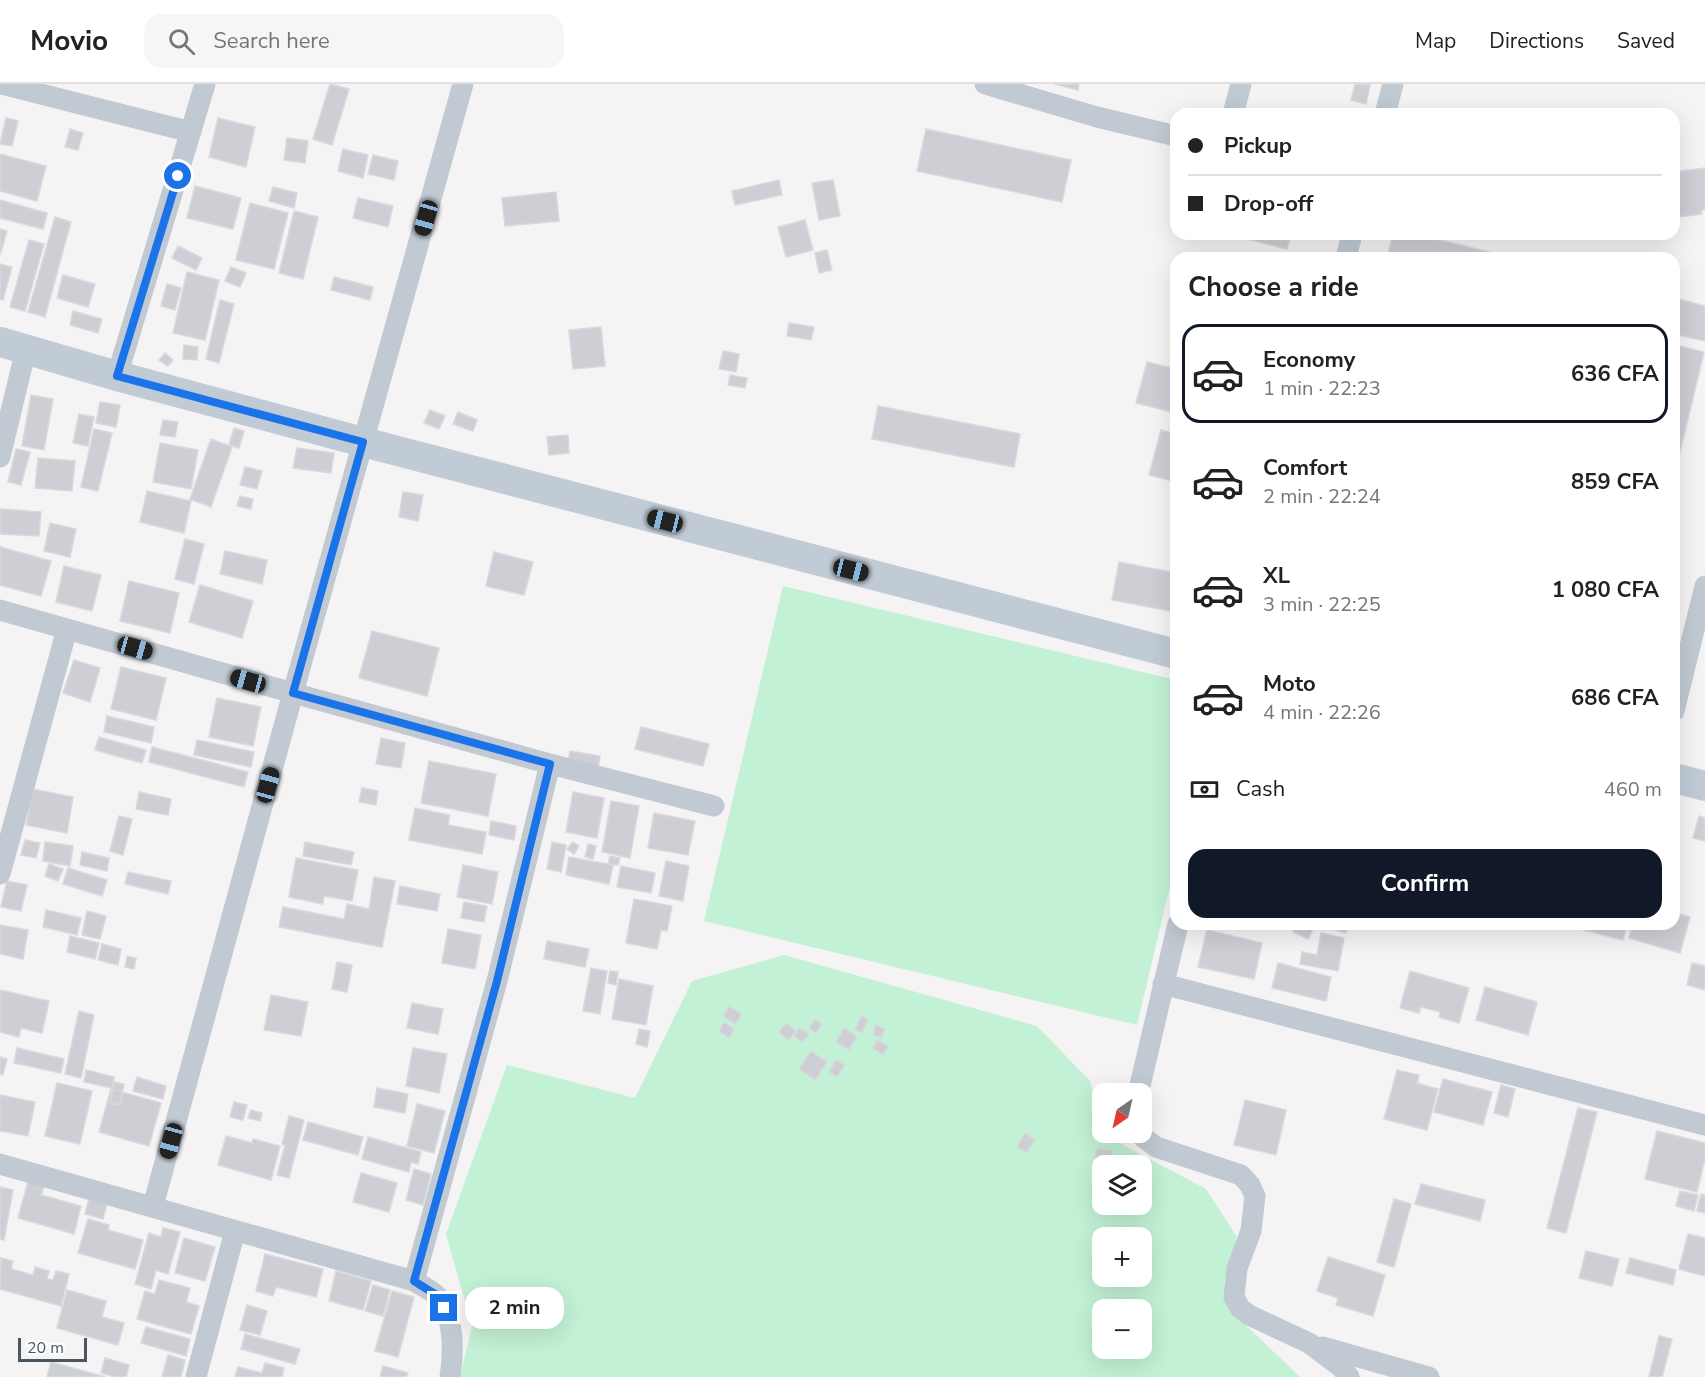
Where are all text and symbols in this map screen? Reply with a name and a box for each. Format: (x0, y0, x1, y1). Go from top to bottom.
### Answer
search box (144, 14, 564, 68)
text: Movio (30, 22, 108, 60)
icon: search (165, 25, 198, 58)
text: Search here (213, 26, 330, 56)
text: Map (1415, 27, 1456, 55)
text: Directions (1489, 27, 1584, 55)
text: Saved (1617, 27, 1675, 55)
text: Pickup (1224, 131, 1292, 161)
route start (164, 162, 191, 189)
text: Drop-off (1224, 189, 1313, 219)
car (412, 198, 440, 238)
text: Choose a ride (1188, 269, 1359, 306)
text: Economy (1263, 345, 1355, 375)
icon: car (1191, 347, 1245, 401)
text: 636 CFA (1571, 359, 1659, 389)
text: 1 min · 22:23 (1263, 375, 1381, 402)
text: Comfort (1263, 453, 1347, 483)
icon: car (1191, 455, 1245, 509)
text: 859 CFA (1571, 467, 1659, 497)
text: 2 min · 22:24 (1263, 483, 1381, 510)
car (645, 508, 685, 534)
car (831, 557, 871, 583)
text: XL (1263, 561, 1290, 591)
icon: car (1191, 563, 1245, 617)
text: 1 080 CFA (1552, 575, 1659, 605)
text: 3 min · 22:25 (1263, 591, 1381, 618)
car (115, 634, 155, 662)
car (228, 667, 268, 695)
text: Moto (1263, 669, 1316, 699)
icon: car (1191, 671, 1245, 725)
text: 686 CFA (1571, 683, 1659, 713)
text: 4 min · 22:26 (1263, 699, 1381, 726)
car (255, 765, 281, 805)
icon: cash (1188, 773, 1221, 806)
text: Cash (1236, 774, 1285, 804)
text: 460 m (1604, 776, 1662, 803)
button: Confirm (1188, 849, 1662, 918)
north arrow (1092, 1083, 1152, 1143)
map controls (1092, 1083, 1152, 1359)
car (158, 1121, 184, 1161)
button: layers (1092, 1155, 1152, 1215)
button: + (1092, 1227, 1152, 1287)
callout: 2 min (465, 1287, 564, 1329)
route end (430, 1294, 457, 1321)
text: 2 min (489, 1294, 540, 1321)
button: − (1092, 1299, 1152, 1359)
scale bar (18, 1335, 87, 1362)
text: 20 m (27, 1337, 64, 1359)

